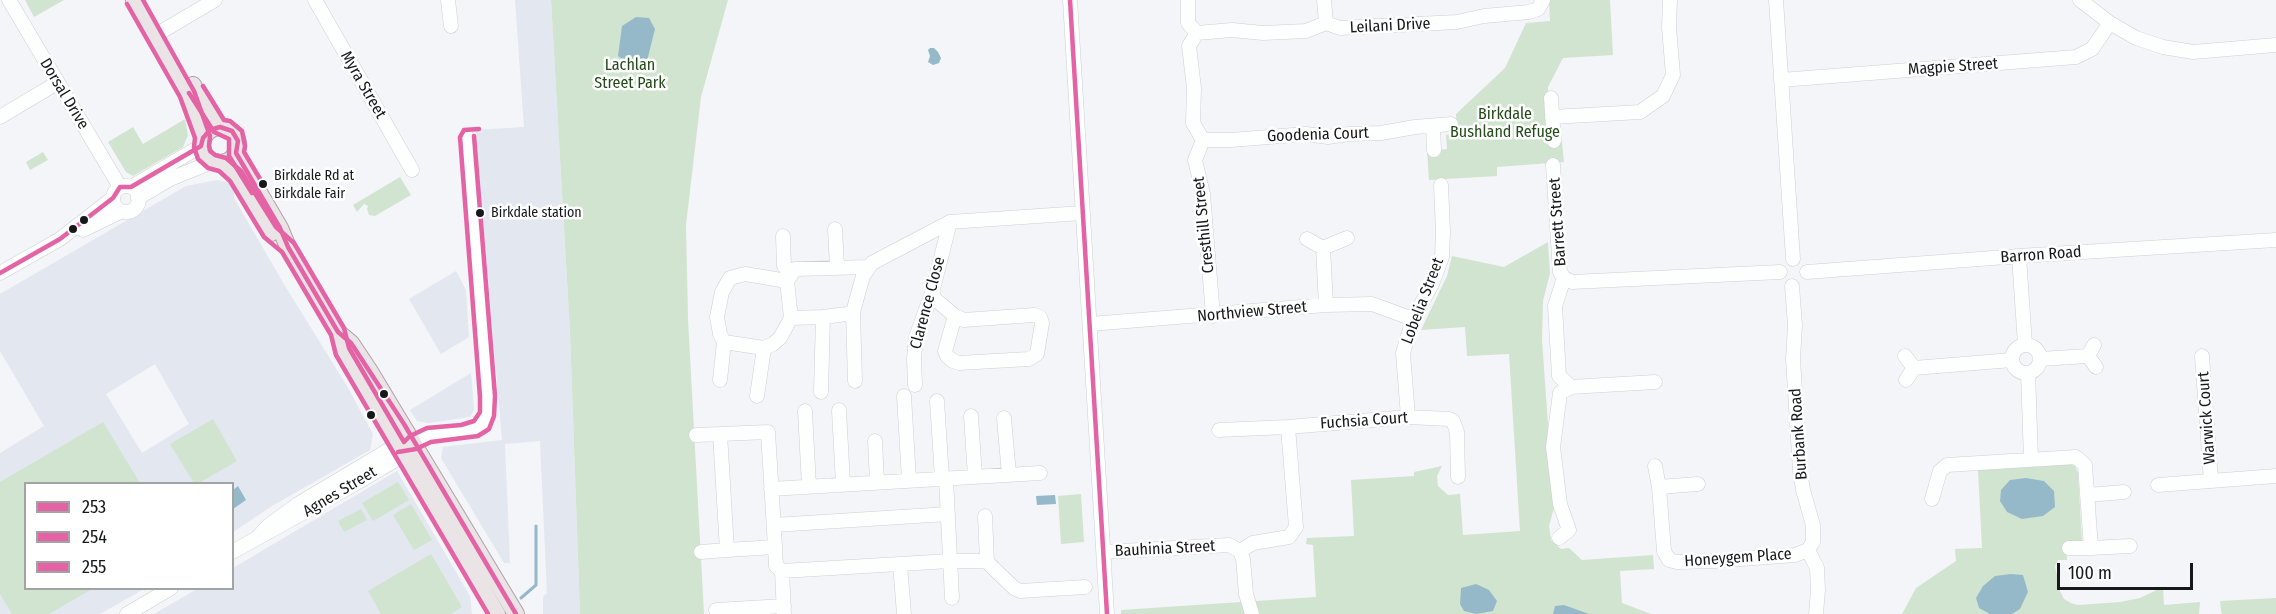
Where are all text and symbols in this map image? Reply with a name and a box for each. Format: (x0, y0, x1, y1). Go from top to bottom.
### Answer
street label: Leilani Drive (1349, 14, 1431, 38)
street label: Myra Street (336, 48, 390, 122)
street label: Magpie Street (1907, 54, 1999, 80)
street label: Dorsal Drive (35, 55, 93, 133)
park label: Lachlan Street Park (594, 56, 666, 94)
park label: Birkdale Bushland Refuge (1450, 105, 1560, 143)
street label: Goodenia Court (1267, 124, 1369, 146)
place label: Birkdale Rd at Birkdale Fair (274, 168, 354, 200)
street label: Cresthill Street (1189, 176, 1219, 274)
street label: Barrett Street (1545, 177, 1571, 267)
marker: Birkdale Rd at Birkdale Fair (257, 178, 269, 190)
place label: Birkdale station (491, 205, 582, 221)
marker: Birkdale station (474, 207, 486, 219)
unlabelled marker (78, 214, 90, 226)
unlabelled marker (67, 223, 79, 235)
street label: Barron Road (2000, 243, 2082, 267)
street label: Clarence Close (906, 255, 950, 351)
street label: Lobelia Street (1398, 255, 1448, 347)
street label: Northview Street (1196, 298, 1308, 326)
street label: Warwick Court (2194, 371, 2220, 465)
unlabelled marker (378, 388, 390, 400)
street label: Burbank Road (1786, 388, 1812, 480)
street label: Fuchsia Court (1319, 408, 1409, 434)
unlabelled marker (365, 409, 377, 421)
street label: Agnes Street (300, 463, 380, 521)
legend (24, 482, 234, 590)
text: 253 (82, 496, 106, 518)
text: 254 (82, 526, 107, 548)
street label: Bauhinia Street (1114, 537, 1216, 561)
street label: Honeygem Place (1684, 545, 1792, 571)
scale bar (2060, 551, 2196, 589)
text: 255 (82, 556, 106, 578)
text: 100 m (2068, 562, 2112, 584)

